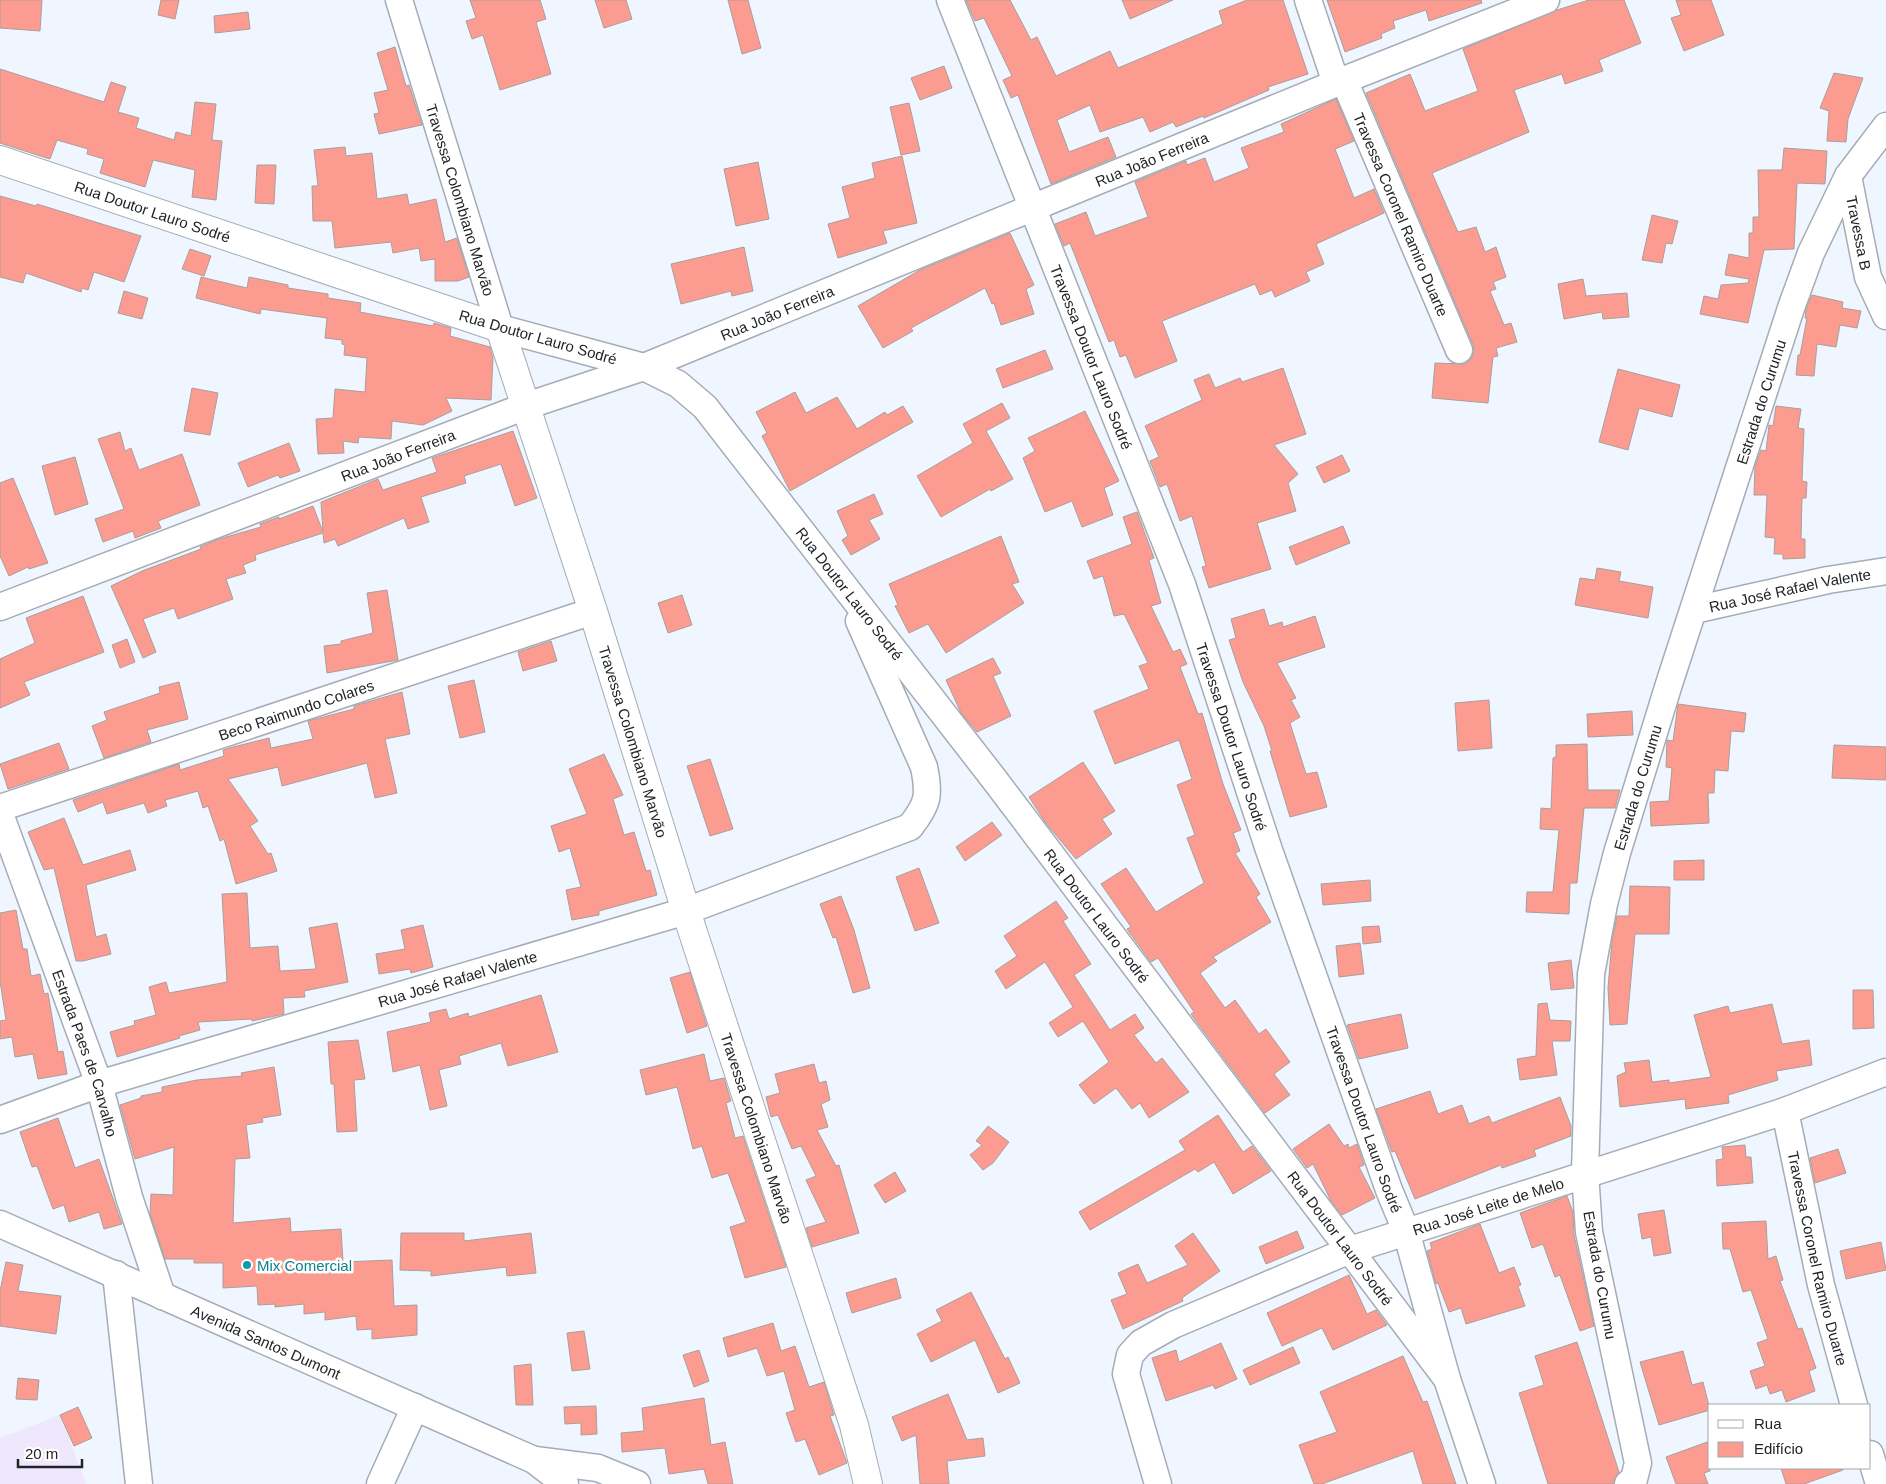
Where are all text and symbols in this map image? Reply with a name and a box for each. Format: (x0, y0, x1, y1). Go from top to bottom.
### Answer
street label: Travessa Colombiano Marvão (423, 102, 498, 298)
street label: Travessa Coronel Ramiro Duarte (1350, 110, 1452, 319)
street label: Rua João Ferreira (1092, 128, 1211, 190)
street label: Rua Doutor Lauro Sodré (72, 177, 233, 245)
street label: Travessa B (1844, 194, 1875, 271)
street label: Travessa Doutor Lauro Sodré (1047, 262, 1136, 452)
street label: Rua João Ferreira (718, 281, 837, 343)
street label: Rua Doutor Lauro Sodré (457, 306, 619, 368)
street label: Estrada do Curumu (1732, 337, 1789, 466)
street label: Rua João Ferreira (338, 425, 458, 484)
street label: Rua Doutor Lauro Sodré (793, 524, 907, 663)
street label: Rua José Rafael Valente (1707, 565, 1872, 615)
street label: Travessa Doutor Lauro Sodré (1193, 640, 1271, 833)
street label: Travessa Colombiano Marvão (596, 644, 671, 839)
street label: Beco Raimundo Colares (216, 676, 376, 743)
street label: Estrada do Curumu (1610, 723, 1664, 852)
street label: Rua Doutor Lauro Sodré (1041, 845, 1153, 986)
street label: Rua José Rafael Valente (376, 947, 539, 1010)
street label: Estrada Paes de Carvalho (49, 967, 121, 1138)
street label: Travessa Doutor Lauro Sodré (1323, 1024, 1406, 1215)
street label: Travessa Colombiano Marvão (718, 1031, 796, 1226)
street label: Travessa Coronel Ramiro Duarte (1785, 1150, 1851, 1367)
street label: Rua Doutor Lauro Sodré (1284, 1168, 1397, 1308)
street label: Rua José Leite de Melo (1410, 1174, 1566, 1238)
street label: Estrada do Curumu (1580, 1209, 1620, 1341)
place label: Mix Comercial (257, 1257, 352, 1274)
marker: Mix Comercial (241, 1259, 253, 1271)
street label: Avenida Santos Dumont (189, 1301, 344, 1382)
legend (1708, 1404, 1871, 1469)
text: Rua (1754, 1415, 1782, 1432)
scale bar (18, 1436, 81, 1468)
text: Edifício (1754, 1440, 1803, 1457)
text: 20 m (25, 1445, 58, 1462)

